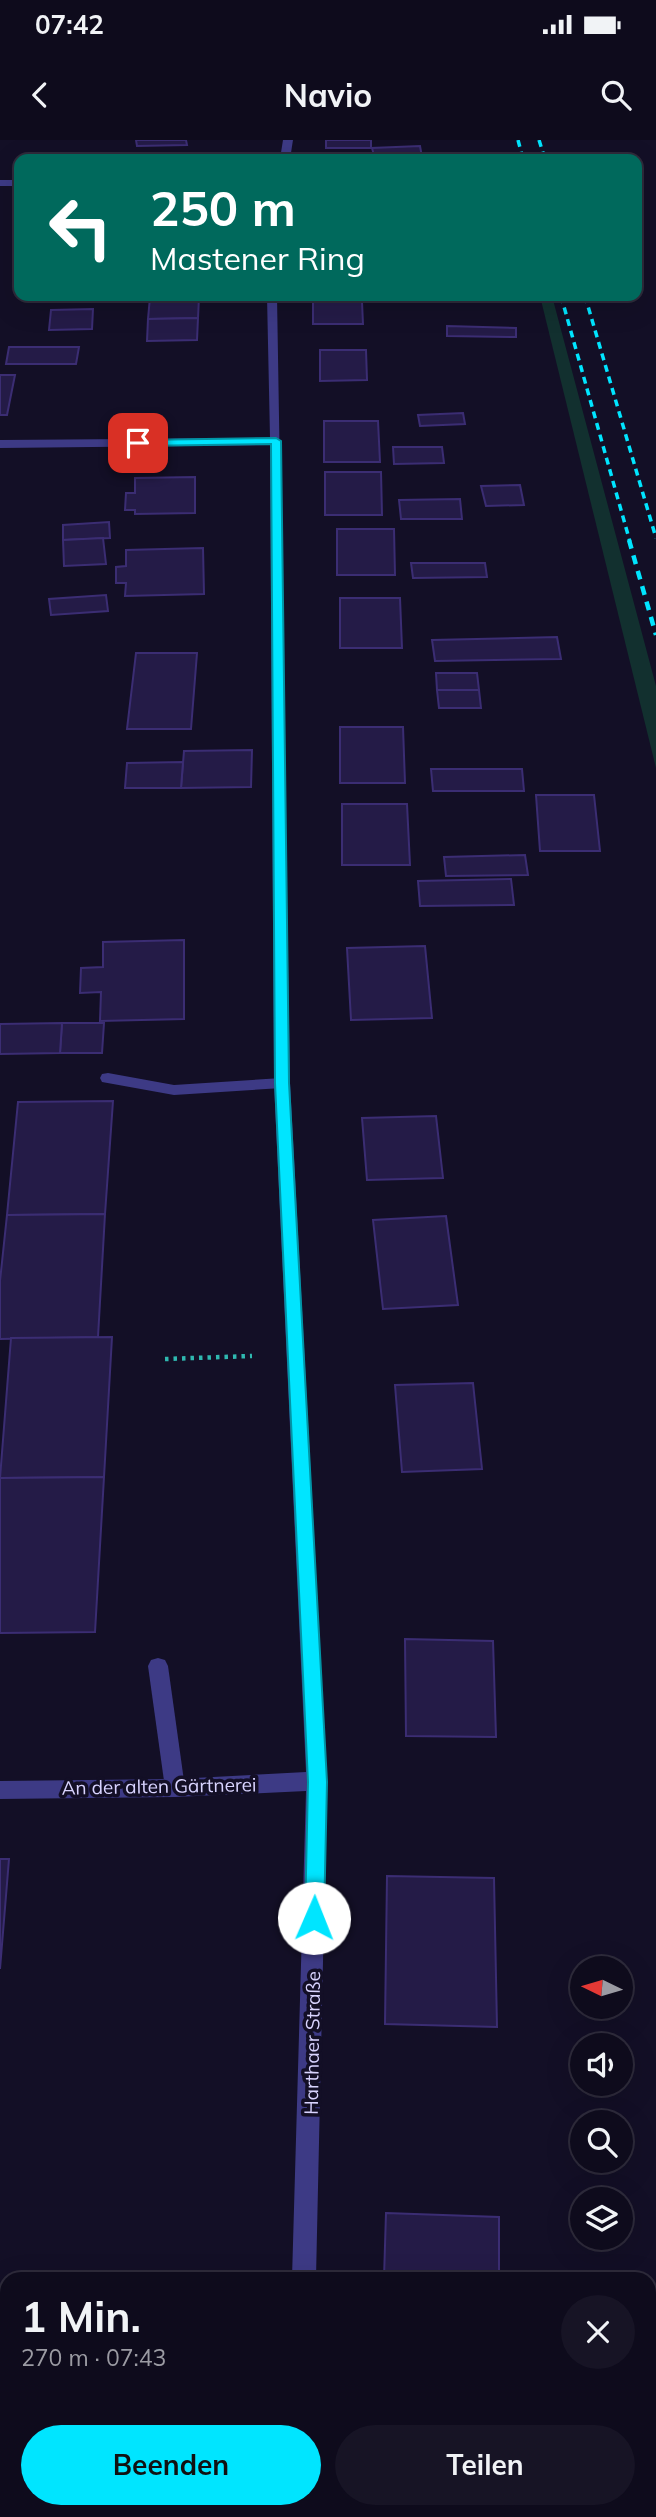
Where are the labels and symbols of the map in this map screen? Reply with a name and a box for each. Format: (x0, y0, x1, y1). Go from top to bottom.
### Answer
pin (108, 413, 168, 473)
street label: An der alten Gärtnerei (61, 1772, 257, 1800)
position arrow (277, 1881, 351, 1955)
north arrow (570, 1956, 634, 2020)
street label: Harthaer Straße (299, 1971, 325, 2115)

